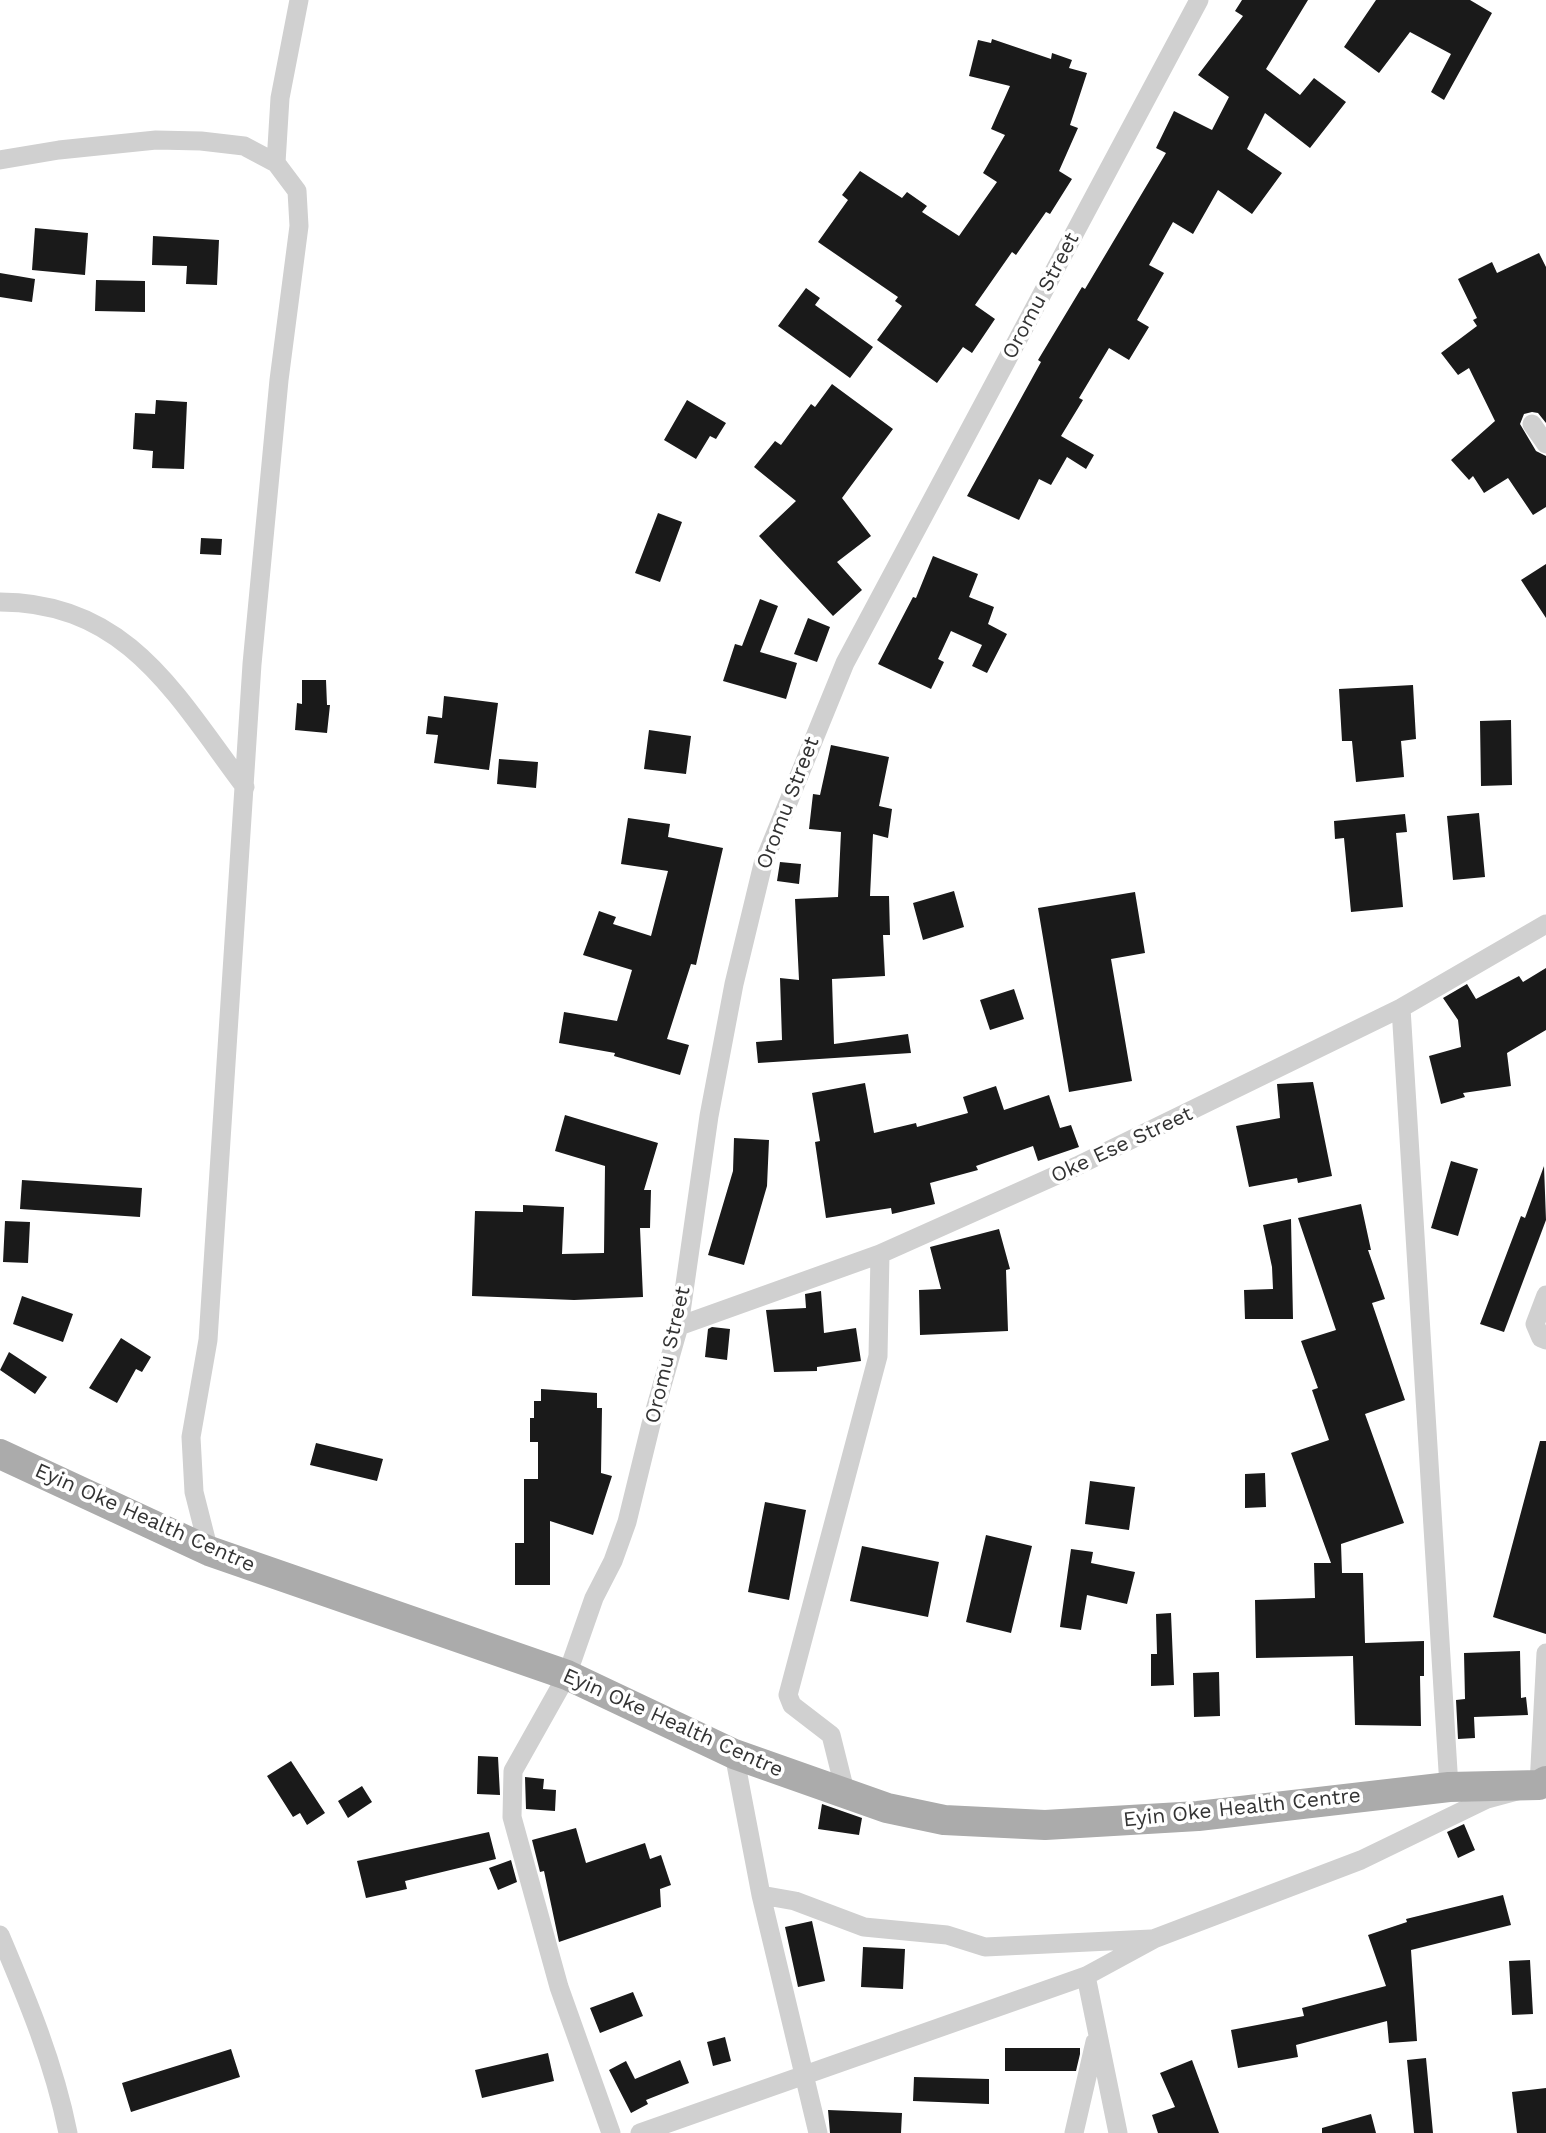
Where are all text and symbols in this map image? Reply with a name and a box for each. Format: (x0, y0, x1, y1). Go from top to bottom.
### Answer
street label: Oromu Street (997, 228, 1085, 364)
street label: Oromu Street (751, 733, 825, 873)
street label: Oke Ese Street (1047, 1101, 1197, 1189)
street label: Oromu Street (640, 1284, 696, 1426)
street label: Eyin Oke Health Centre (31, 1458, 259, 1578)
street label: Eyin Oke Health Centre (559, 1663, 787, 1783)
street label: Eyin Oke Health Centre (1122, 1783, 1362, 1833)

